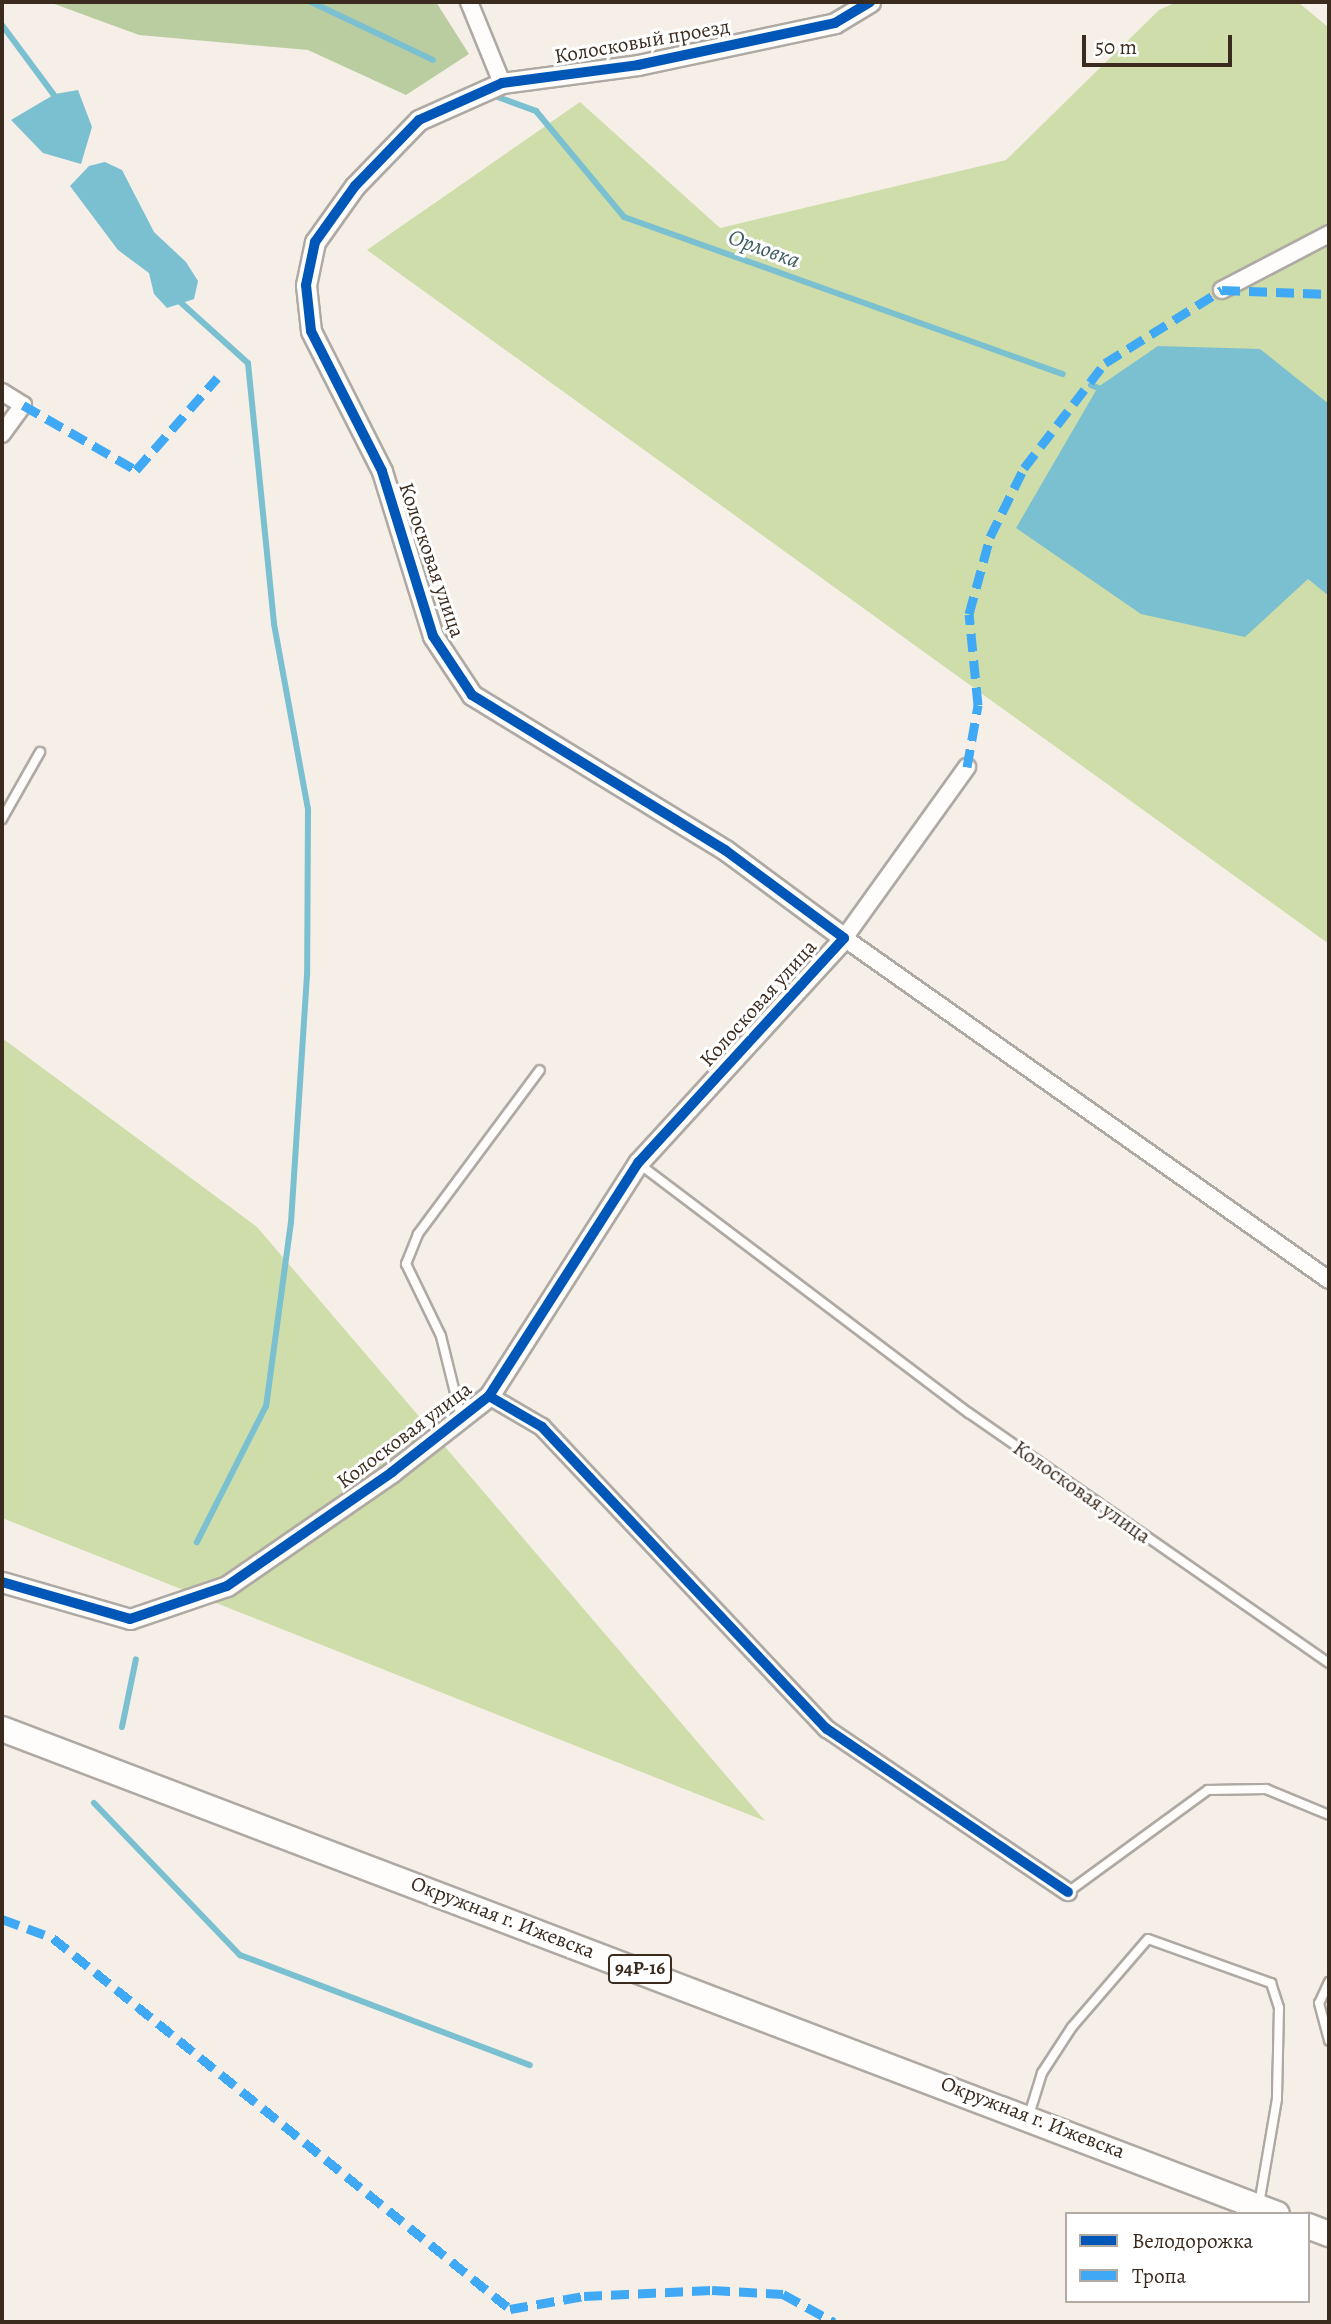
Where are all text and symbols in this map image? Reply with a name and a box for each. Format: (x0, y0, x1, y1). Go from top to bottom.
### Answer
street label: Колосковый проезд (552, 13, 732, 69)
scale bar (1086, 21, 1236, 65)
text: 50 m (1095, 33, 1137, 61)
water label: Орловка (724, 223, 804, 275)
street label: Колосковая улица (394, 479, 470, 641)
street label: Колосковая улица (694, 934, 822, 1072)
street label: Колосковая улица (332, 1376, 476, 1494)
street label: Колосковая улица (1008, 1435, 1156, 1549)
street label: Окружная г. Ижевска (407, 1870, 599, 1964)
road number: 94Р-16 (607, 1954, 673, 1984)
street label: Окружная г. Ижевска (937, 2070, 1129, 2164)
legend (1065, 2212, 1310, 2303)
text: Велодорожка (1132, 2227, 1253, 2255)
text: Тропа (1132, 2262, 1186, 2290)

